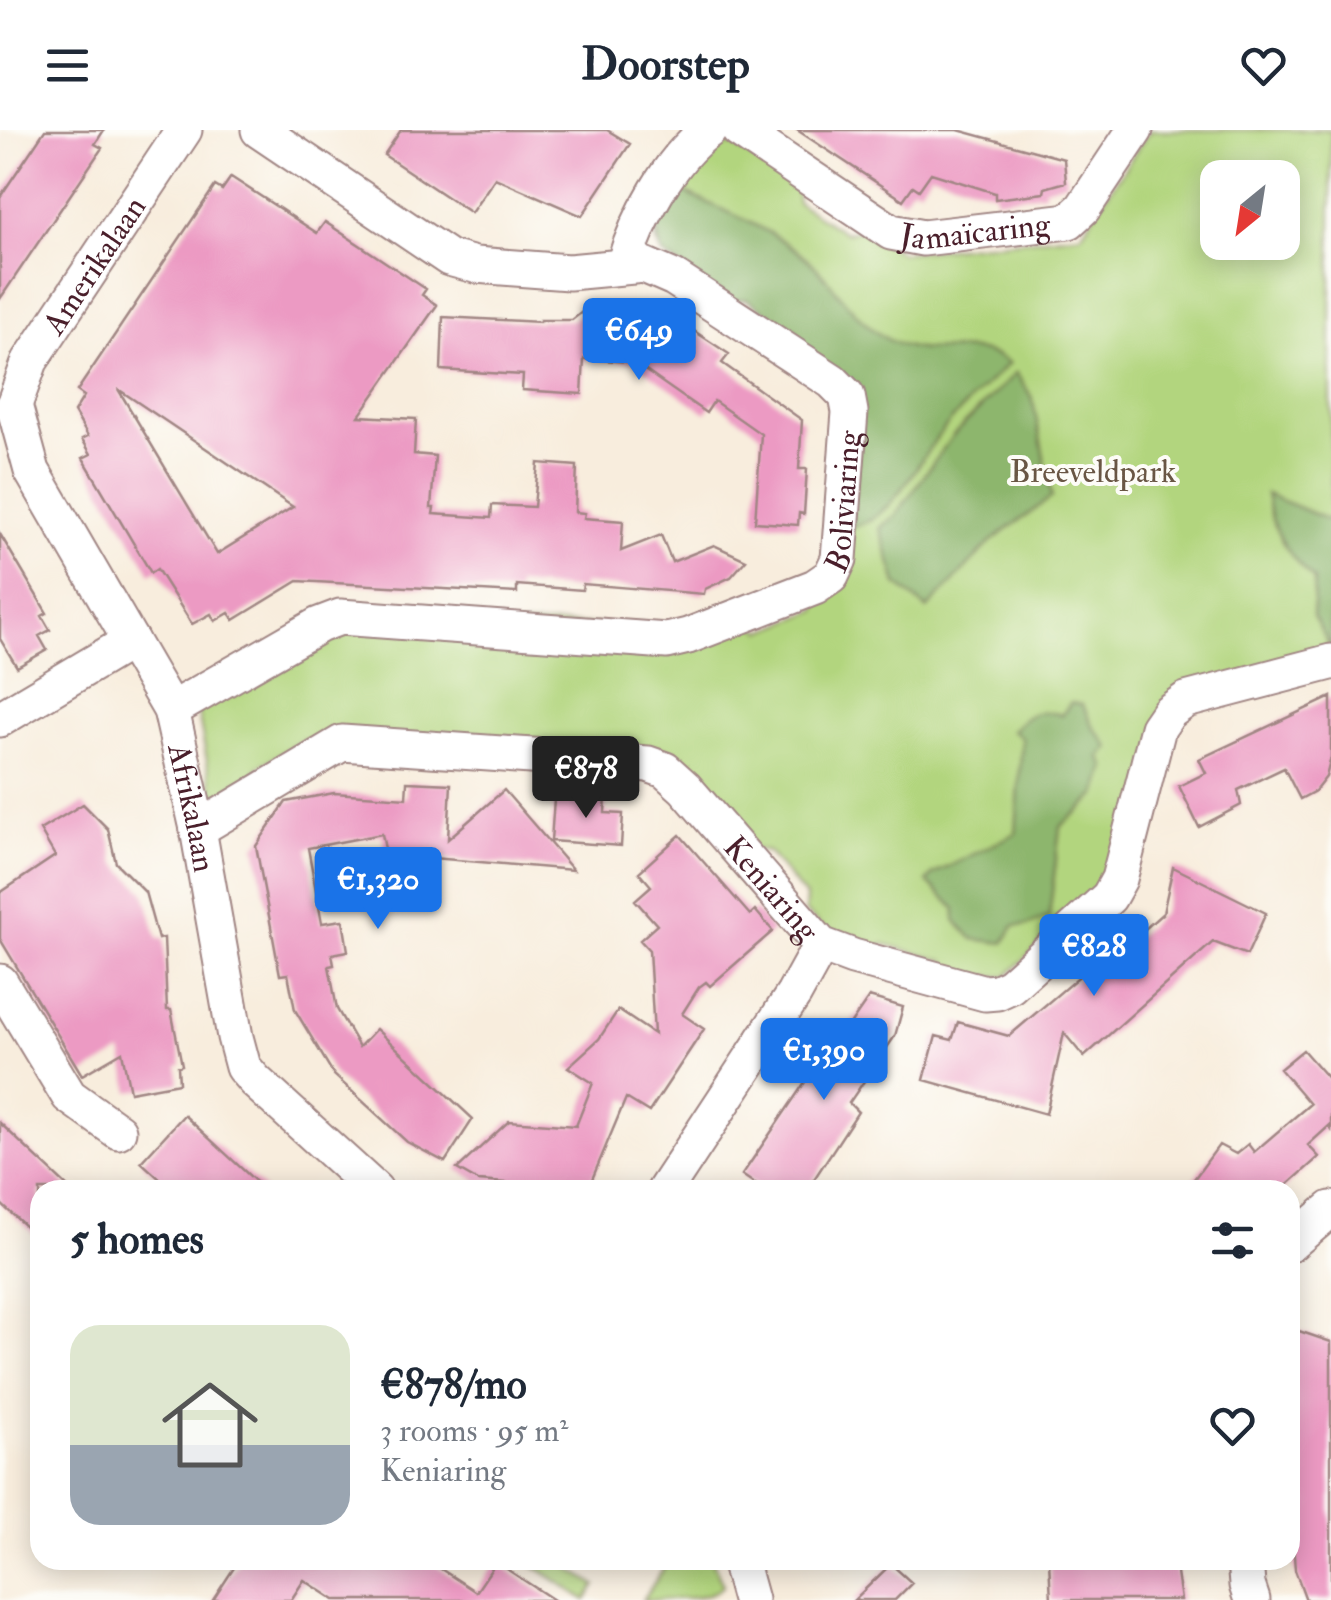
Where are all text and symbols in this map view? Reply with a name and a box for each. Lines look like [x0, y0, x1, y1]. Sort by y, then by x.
text: Doorstep [581, 37, 750, 93]
icon: menu [40, 38, 95, 93]
icon: heart [1236, 38, 1291, 93]
north arrow [1200, 160, 1300, 260]
map controls [1200, 160, 1300, 260]
street label: Amerikalaan [34, 189, 155, 343]
street label: Jamaïcaring [896, 204, 1053, 259]
pin: €649 [580, 298, 698, 383]
text: €649 [605, 310, 673, 350]
street label: Boliviaring [817, 428, 870, 579]
park label: Breeveldpark [1010, 452, 1176, 492]
pin: €878 [527, 736, 645, 821]
street label: Afrikalaan [158, 739, 224, 875]
text: €878 [554, 748, 618, 788]
street label: Keniaring [715, 828, 828, 951]
pin: €1,320 [297, 847, 459, 932]
text: €1,320 [337, 859, 419, 899]
pin: €828 [1035, 914, 1153, 999]
text: €828 [1062, 926, 1126, 966]
pin: €1,390 [743, 1018, 905, 1103]
text: €1,390 [783, 1030, 865, 1070]
icon: filters [1205, 1213, 1260, 1268]
text: 5 homes [70, 1214, 204, 1266]
text: €878/mo [380, 1359, 527, 1411]
icon: home [150, 1365, 270, 1485]
icon: heart [1205, 1398, 1260, 1453]
text: 3 rooms · 95 m² [380, 1411, 568, 1451]
text: Keniaring [380, 1451, 506, 1491]

